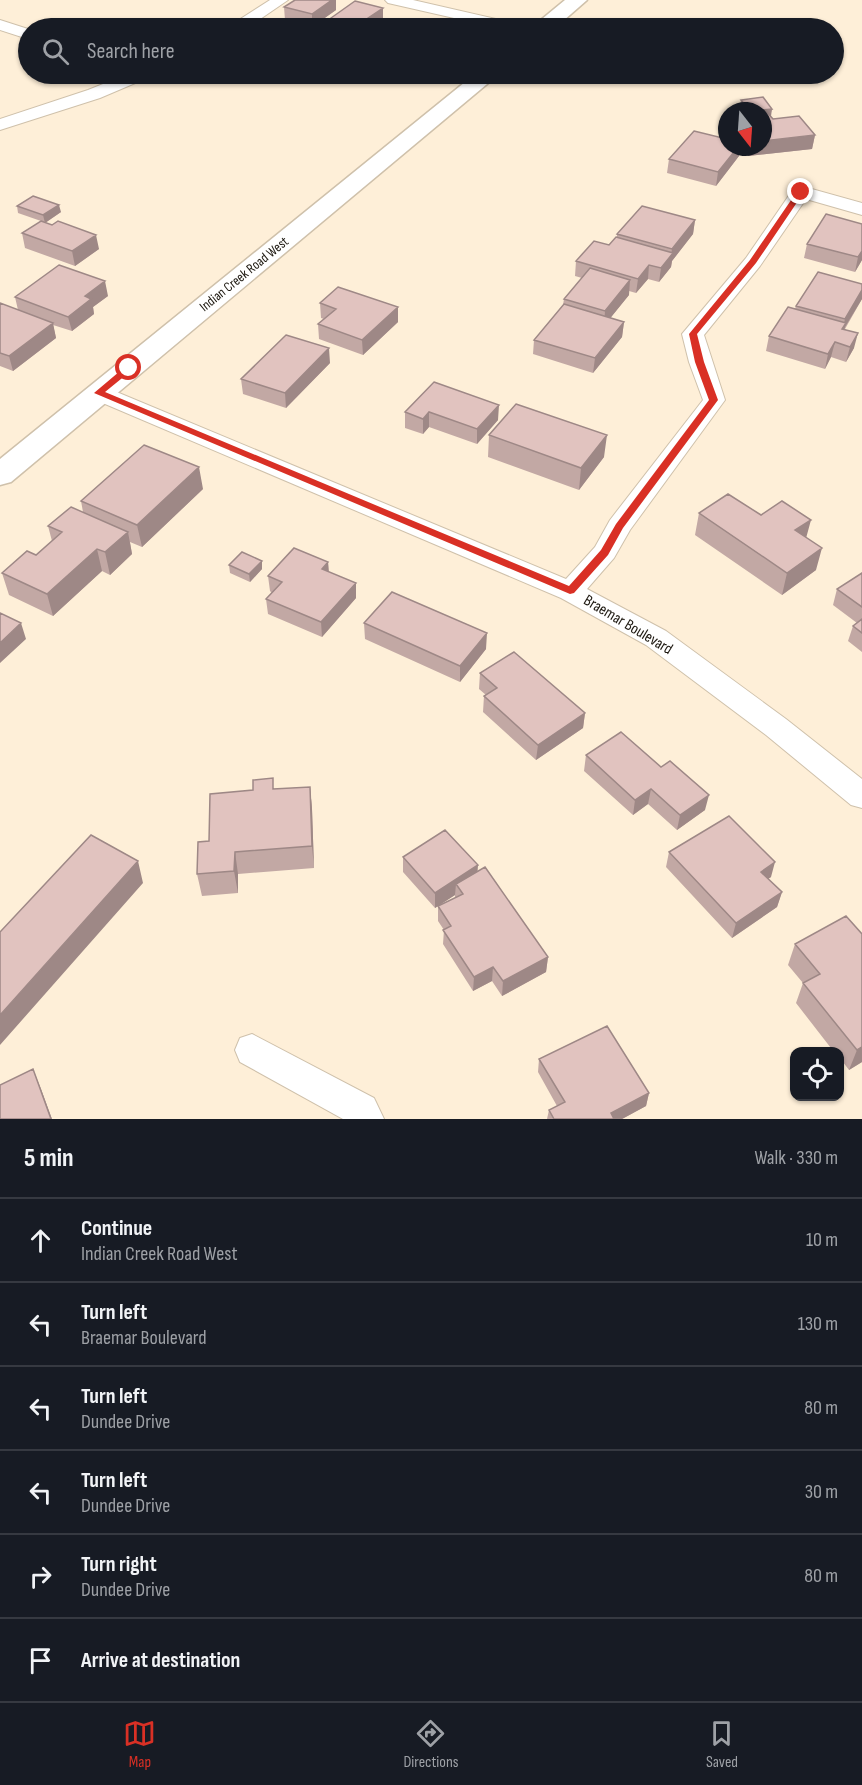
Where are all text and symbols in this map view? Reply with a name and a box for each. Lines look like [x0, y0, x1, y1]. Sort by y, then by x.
search box [18, 18, 844, 84]
icon: search [39, 35, 72, 68]
text: Search here [87, 38, 174, 65]
north arrow [718, 102, 772, 156]
route end [787, 178, 813, 204]
street label: Indian Creek Road West [196, 233, 292, 315]
route start [115, 354, 141, 380]
street label: Braemar Boulevard [580, 591, 676, 659]
map controls [790, 1047, 844, 1101]
button: locate [790, 1047, 844, 1101]
text: 5 min [24, 1143, 74, 1174]
text: Walk · 330 m [754, 1146, 838, 1170]
text: Continue [81, 1215, 152, 1242]
icon: ahead [24, 1224, 57, 1257]
text: 10 m [806, 1228, 838, 1252]
text: Indian Creek Road West [81, 1242, 238, 1266]
text: Turn left [81, 1299, 147, 1326]
icon: left [24, 1308, 57, 1341]
text: 130 m [798, 1312, 838, 1336]
text: Braemar Boulevard [81, 1326, 207, 1350]
text: Turn left [81, 1383, 147, 1410]
icon: left [24, 1392, 57, 1425]
text: 80 m [804, 1396, 838, 1420]
text: Dundee Drive [81, 1410, 170, 1434]
text: Turn left [81, 1467, 147, 1494]
icon: left [24, 1476, 57, 1509]
text: 30 m [805, 1480, 838, 1504]
text: Dundee Drive [81, 1494, 170, 1518]
text: Turn right [81, 1551, 157, 1578]
icon: right [24, 1560, 57, 1593]
text: 80 m [804, 1564, 838, 1588]
text: Dundee Drive [81, 1578, 170, 1602]
icon: arrive [24, 1644, 57, 1677]
text: Arrive at destination [81, 1647, 240, 1674]
tab: Map [123, 1717, 156, 1772]
tab: Directions [403, 1717, 458, 1772]
tab: Saved [705, 1717, 738, 1772]

